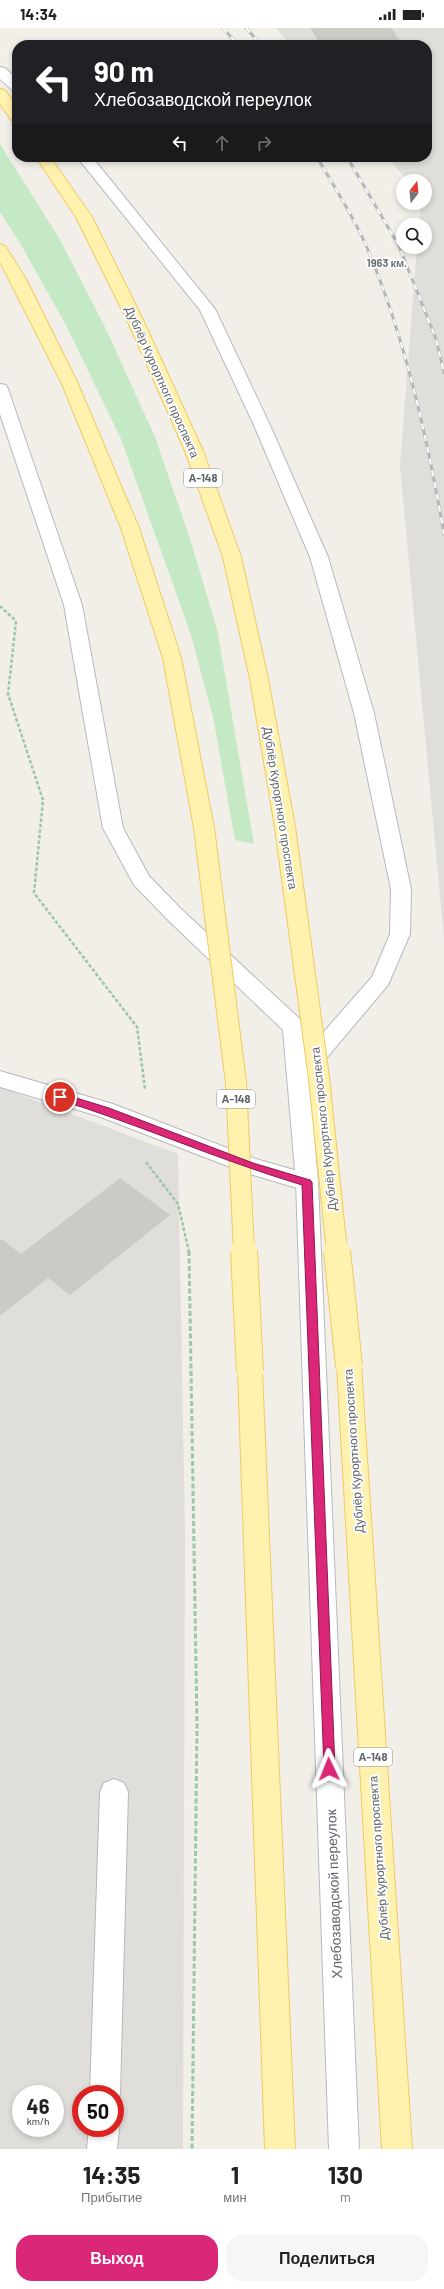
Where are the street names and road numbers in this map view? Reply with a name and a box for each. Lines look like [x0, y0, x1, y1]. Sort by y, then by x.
street label: Дублёр Курортного проспекта [122, 304, 203, 460]
road number: А-148 [184, 469, 222, 487]
street label: Дублёр Курортного проспекта [260, 725, 301, 891]
street label: Дублёр Курортного проспекта [307, 1046, 340, 1212]
road number: А-148 [217, 1090, 255, 1108]
street label: Дублёр Курортного проспекта [340, 1368, 367, 1534]
road number: А-148 [354, 1748, 392, 1766]
street label: Дублёр Курортного проспекта [365, 1775, 392, 1941]
street label: Хлебозаводской переулок [322, 1808, 345, 1979]

